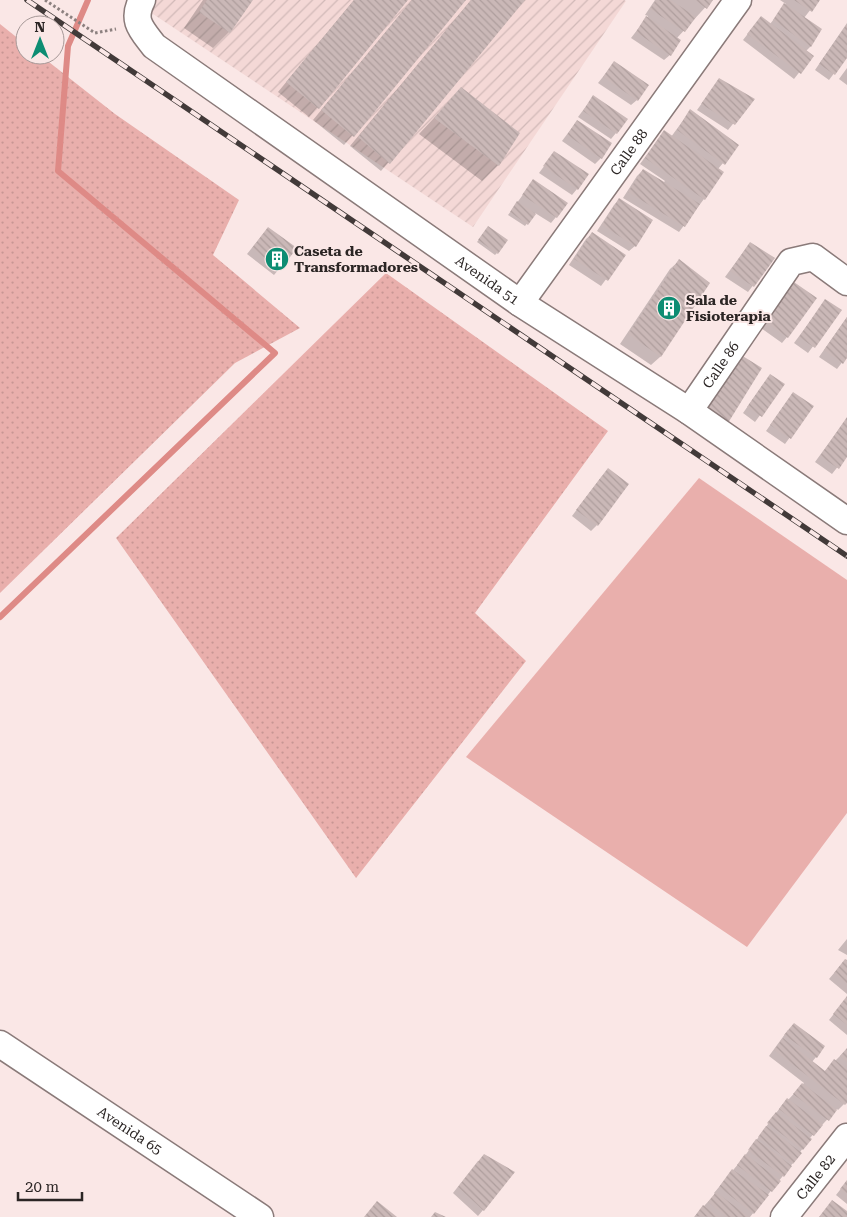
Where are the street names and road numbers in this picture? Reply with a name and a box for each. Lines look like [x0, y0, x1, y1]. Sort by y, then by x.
street label: Calle 88 [607, 126, 651, 178]
street label: Avenida 51 [452, 252, 522, 308]
street label: Calle 86 [699, 338, 742, 391]
street label: Avenida 65 [95, 1103, 165, 1158]
street label: Calle 82 [793, 1151, 838, 1203]

